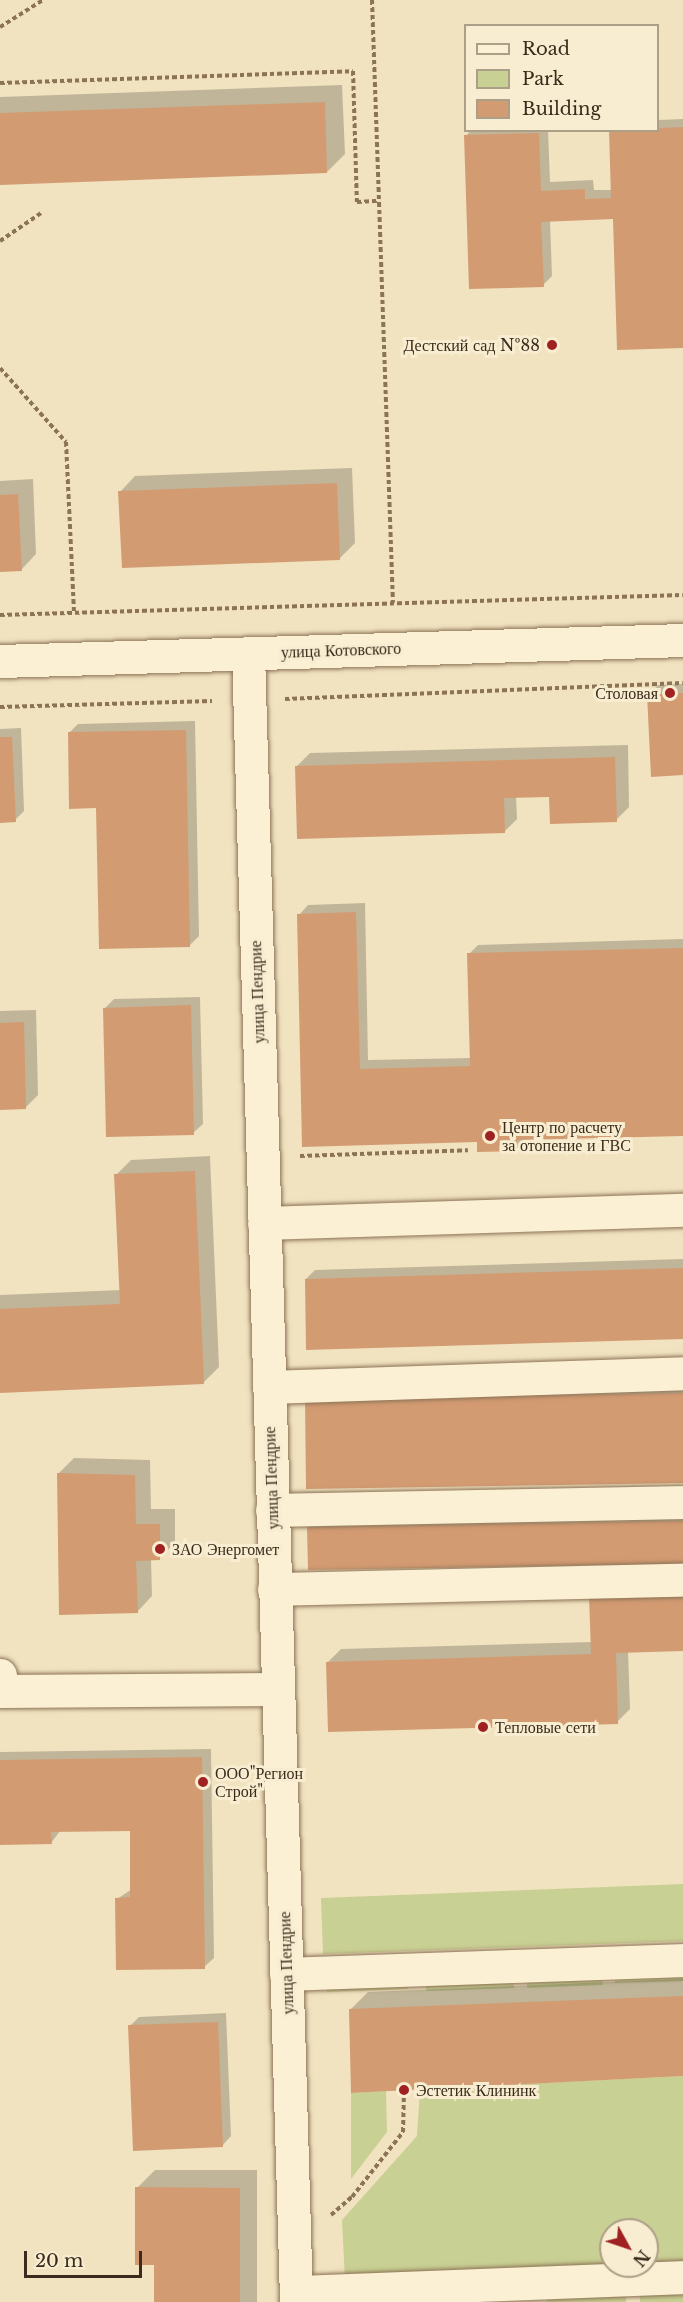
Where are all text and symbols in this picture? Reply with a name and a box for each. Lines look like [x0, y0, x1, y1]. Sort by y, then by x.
legend [464, 24, 659, 132]
text: Road [522, 38, 570, 60]
text: Park [522, 68, 564, 90]
text: Building [522, 98, 601, 120]
place label: Дестский сад №88 [403, 335, 540, 355]
marker: Дестский сад №88 [545, 338, 559, 352]
street label: улица Котовского [281, 638, 401, 662]
place label: Столовая [595, 683, 658, 703]
marker: Столовая [663, 686, 677, 700]
street label: улица Пендрие [246, 940, 268, 1044]
place label: Центр по расчету за отопение и ГВС [502, 1117, 631, 1155]
marker: Центр по расчету за отопение и ГВС [483, 1129, 497, 1143]
street label: улица Пендрие [260, 1426, 282, 1530]
place label: ЗАО Энергомет [172, 1539, 279, 1559]
marker: ЗАО Энергомет [153, 1542, 167, 1556]
place label: Тепловые сети [495, 1717, 596, 1737]
marker: Тепловые сети [476, 1720, 490, 1734]
place label: ООО"Регион Строй" [215, 1763, 303, 1801]
marker: ООО"Регион Строй" [196, 1775, 210, 1789]
street label: улица Пендрие [275, 1911, 297, 2015]
place label: Эстетик Клининк [416, 2080, 536, 2100]
marker: Эстетик Клининк [397, 2083, 411, 2097]
north arrow [599, 2218, 659, 2278]
scale bar [27, 2239, 146, 2277]
text: N [629, 2246, 654, 2270]
text: 20 m [35, 2250, 83, 2272]

